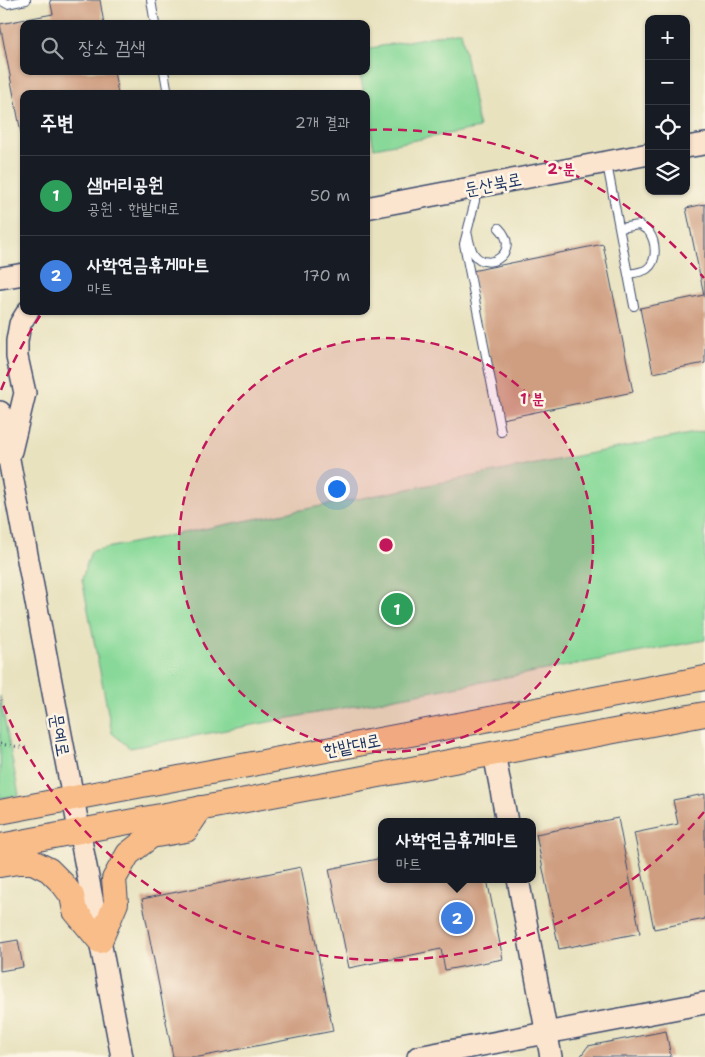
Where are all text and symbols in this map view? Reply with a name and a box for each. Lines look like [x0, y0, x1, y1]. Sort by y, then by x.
map controls [645, 15, 690, 195]
button: + [645, 15, 690, 60]
search box [20, 20, 370, 75]
icon: search [38, 34, 66, 62]
text: 장소 검색 [78, 35, 146, 60]
button: − [645, 60, 690, 105]
button: locate [645, 105, 690, 150]
text: 주변 [40, 109, 74, 137]
text: 2개 결과 [295, 112, 350, 133]
button: layers [645, 150, 690, 195]
text: 2 분 [547, 159, 575, 179]
street label: 둔산북로 [462, 167, 524, 201]
text: 샘머리공원 [87, 172, 163, 197]
text: 1 [52, 185, 60, 206]
text: 50 m [310, 185, 350, 206]
text: 공원 · 한밭대로 [87, 198, 180, 219]
text: 사학연금휴게마트 [87, 252, 209, 277]
text: 2 [50, 265, 62, 286]
text: 170 m [303, 265, 350, 286]
text: 마트 [87, 278, 113, 299]
text: 1 분 [520, 389, 544, 409]
your location [324, 476, 350, 502]
centre of rings [377, 536, 395, 554]
pin: 1 [381, 590, 413, 628]
street label: 문예로 [44, 712, 76, 758]
street label: 한밭대로 [321, 728, 383, 762]
popup [378, 818, 536, 883]
text: 사학연금휴게마트 [396, 827, 518, 852]
text: 마트 [396, 853, 422, 874]
pin: 2 [441, 899, 473, 937]

